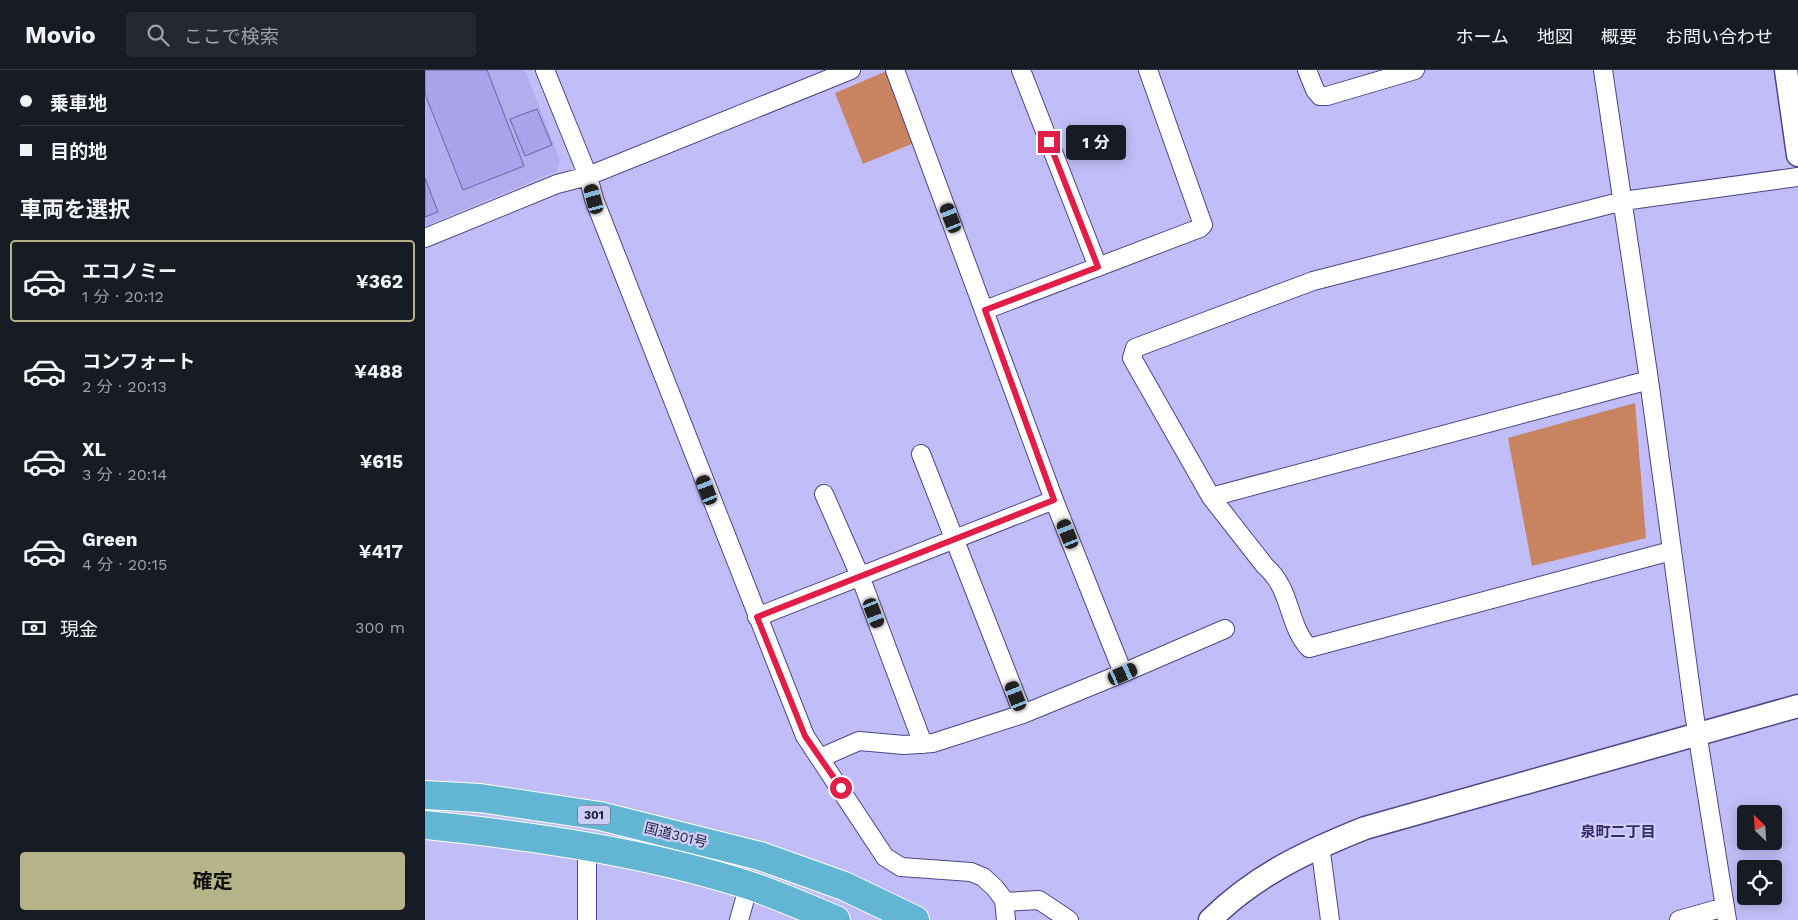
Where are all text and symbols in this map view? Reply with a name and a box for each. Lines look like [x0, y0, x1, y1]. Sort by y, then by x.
search box [126, 12, 476, 57]
text: Movio [25, 21, 96, 49]
icon: search [144, 21, 172, 49]
text: ここで検索 [184, 25, 279, 48]
text: ホーム [1456, 26, 1509, 47]
text: 地図 [1537, 26, 1573, 47]
text: 概要 [1601, 26, 1637, 47]
text: お問い合わせ [1665, 26, 1773, 47]
text: 乗車地 [50, 92, 107, 115]
callout: 1 分 [1067, 124, 1127, 160]
route end [1038, 131, 1060, 153]
text: 1 分 [1082, 133, 1110, 152]
text: 目的地 [50, 140, 107, 163]
car [582, 183, 605, 215]
text: 車両を選択 [20, 197, 130, 222]
car [938, 201, 963, 235]
icon: car [22, 259, 67, 304]
text: エコノミー [82, 260, 177, 283]
text: ¥362 [356, 270, 403, 293]
text: 1 分 · 20:12 [82, 287, 164, 306]
icon: car [22, 349, 67, 394]
text: コンフォート [82, 350, 195, 373]
text: ¥488 [354, 360, 403, 383]
text: 2 分 · 20:13 [82, 377, 167, 396]
text: XL [82, 438, 106, 461]
icon: car [22, 439, 67, 484]
text: ¥615 [360, 450, 403, 473]
text: 3 分 · 20:14 [82, 465, 167, 484]
car [694, 473, 719, 507]
car [1055, 517, 1080, 551]
text: Green [82, 528, 138, 551]
icon: car [22, 529, 67, 574]
text: ¥417 [359, 540, 403, 563]
text: 4 分 · 20:15 [82, 555, 167, 574]
car [861, 596, 886, 630]
icon: cash [20, 614, 48, 642]
text: 現金 [60, 618, 98, 641]
text: 300 m [355, 618, 405, 637]
car [1106, 661, 1139, 687]
car [1003, 679, 1028, 713]
route start [830, 777, 852, 799]
north arrow [1737, 805, 1783, 850]
map controls [1737, 805, 1782, 905]
road number: 301 [578, 806, 610, 824]
street label: 国道301号 [643, 819, 709, 851]
district label: 泉町二丁目 [1580, 823, 1656, 841]
button: 確定 [20, 852, 405, 910]
button: locate [1737, 860, 1782, 905]

